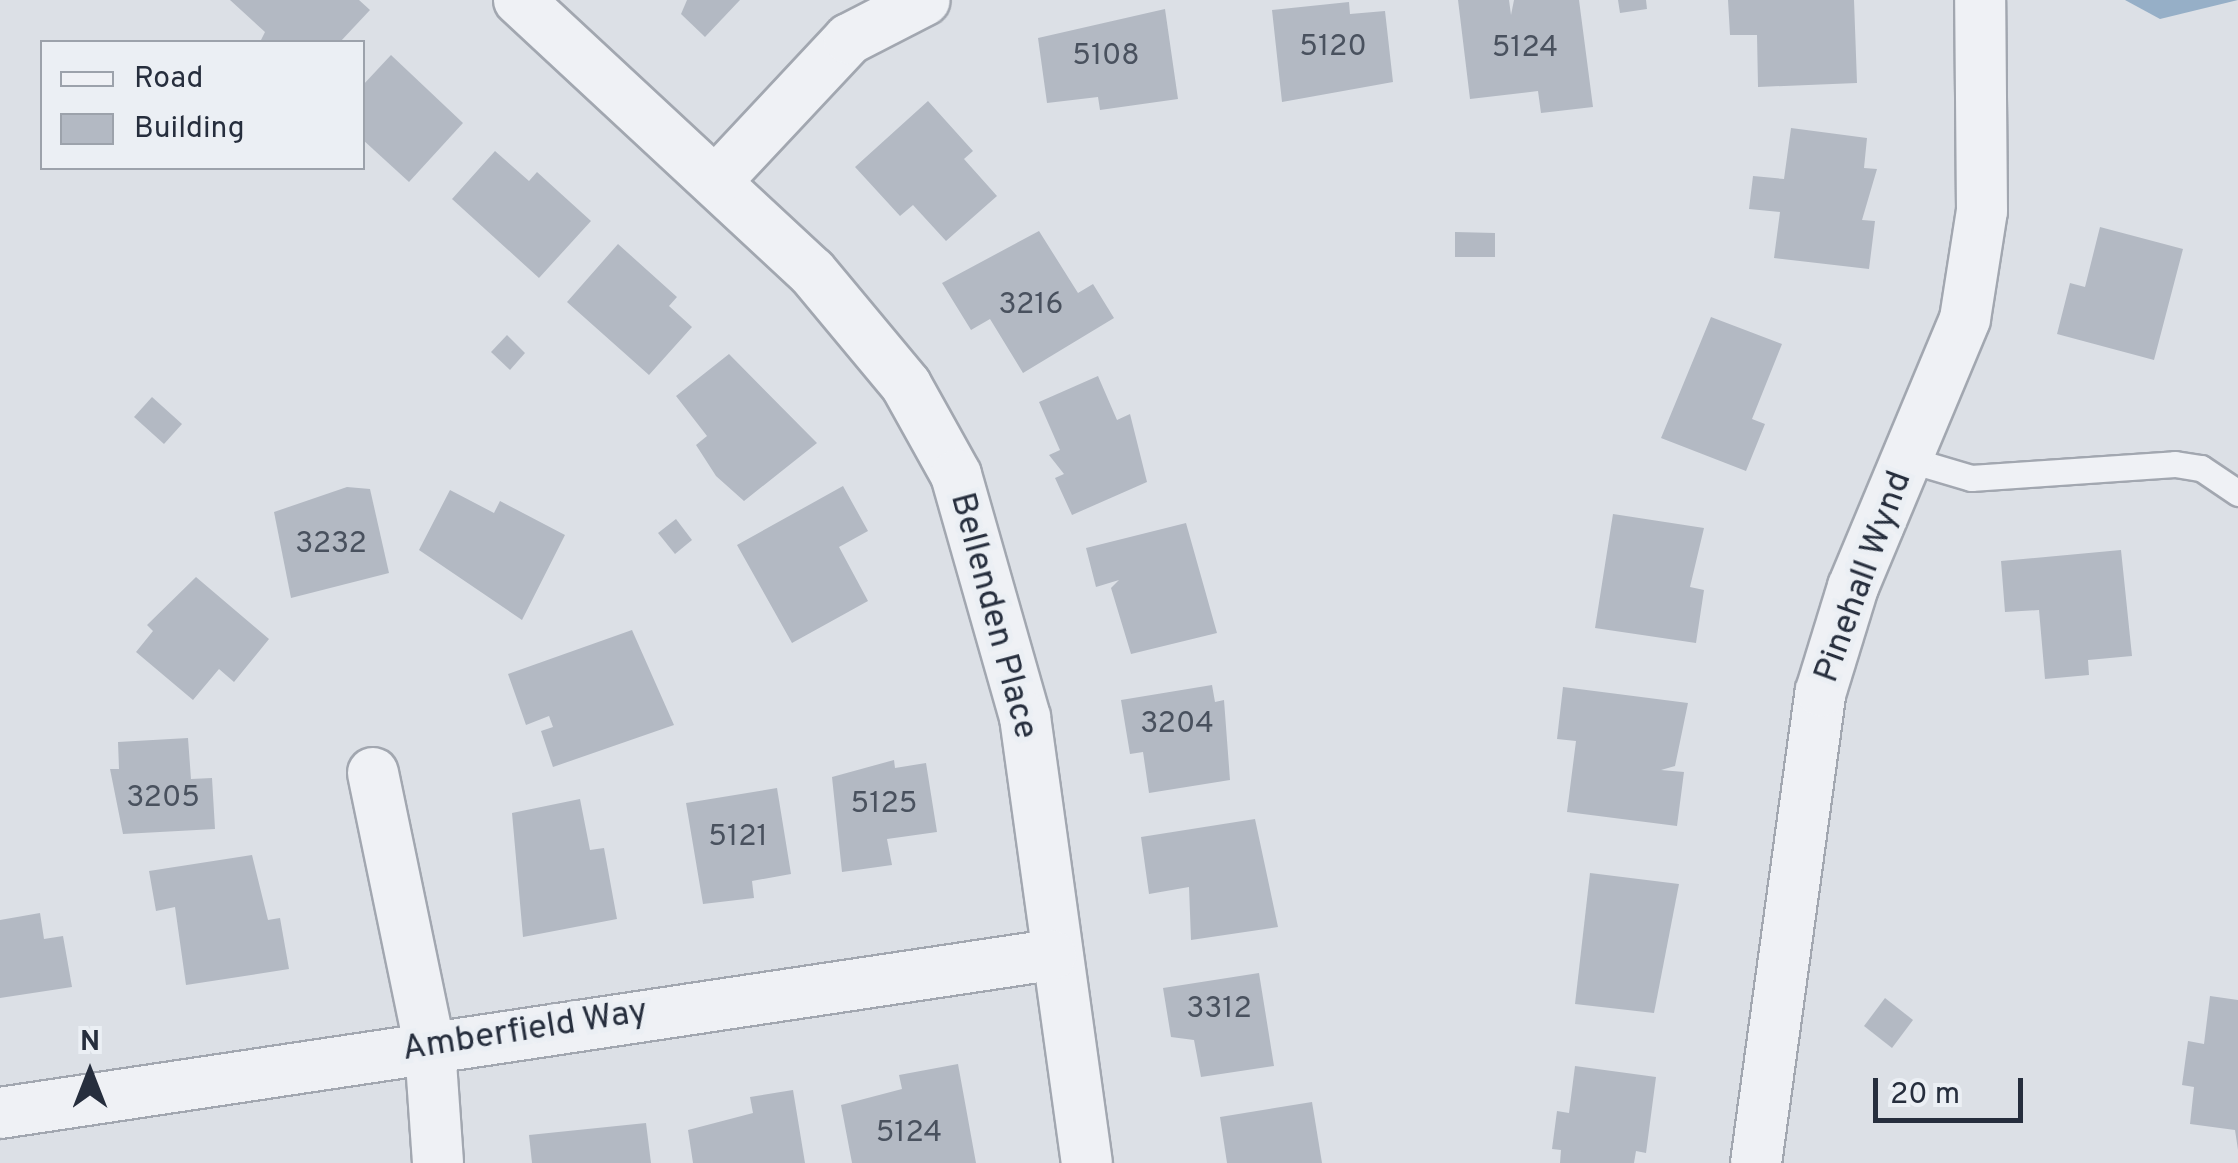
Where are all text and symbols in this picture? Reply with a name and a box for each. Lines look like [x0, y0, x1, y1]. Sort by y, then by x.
house number: 5120 [1299, 30, 1367, 66]
house number: 5124 [1492, 31, 1558, 67]
house number: 5108 [1072, 39, 1140, 75]
legend [40, 40, 365, 170]
text: Road [134, 61, 203, 98]
text: Building [134, 111, 245, 148]
house number: 3216 [999, 288, 1063, 324]
street label: Pinehall Wynd [1806, 465, 1922, 689]
street label: Bellenden Place [940, 488, 1046, 744]
house number: 3232 [295, 527, 367, 563]
house number: 3204 [1140, 707, 1214, 743]
house number: 3205 [126, 781, 200, 817]
house number: 5125 [851, 787, 917, 823]
house number: 5121 [708, 820, 768, 856]
street label: Amberfield Way [399, 991, 651, 1071]
house number: 3312 [1186, 992, 1252, 1028]
north arrow [40, 1023, 140, 1123]
text: N [80, 1025, 100, 1061]
scale bar [1878, 1058, 2028, 1120]
text: 20 m [1890, 1077, 1960, 1114]
house number: 5124 [876, 1116, 942, 1152]

